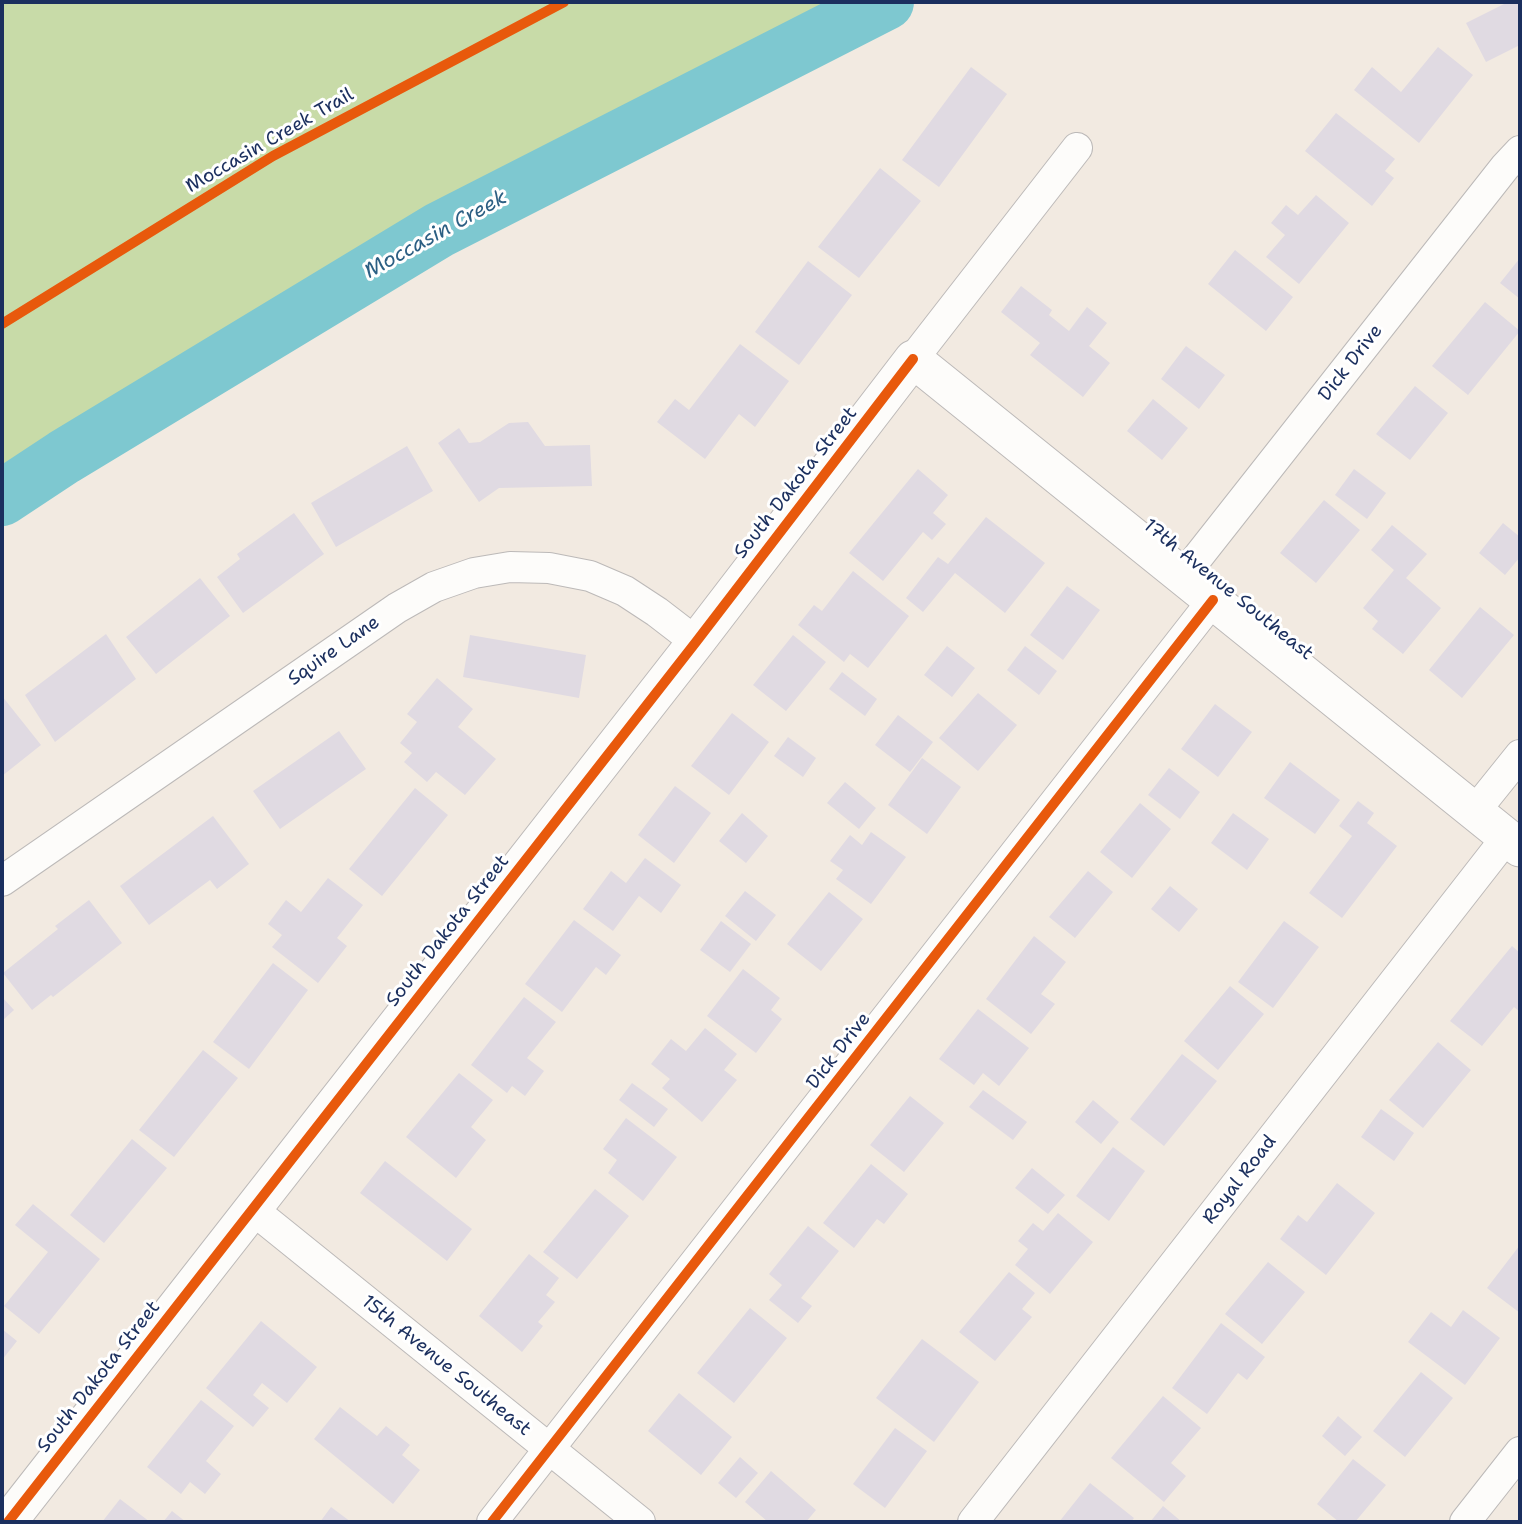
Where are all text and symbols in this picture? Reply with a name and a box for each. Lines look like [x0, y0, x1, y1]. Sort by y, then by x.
street label: Moccasin Creek Trail [182, 84, 358, 198]
water label: Moccasin Creek [360, 185, 512, 285]
street label: Dick Drive [1314, 320, 1388, 406]
street label: South Dakota Street [730, 403, 862, 563]
street label: 17th Avenue Southeast [1139, 514, 1317, 666]
street label: Squire Lane [284, 611, 384, 691]
street label: South Dakota Street [382, 851, 514, 1011]
street label: Dick Drive [802, 1008, 876, 1094]
street label: Royal Road [1198, 1131, 1282, 1229]
street label: 15th Avenue Southeast [357, 1291, 535, 1441]
street label: South Dakota Street [33, 1297, 165, 1457]

